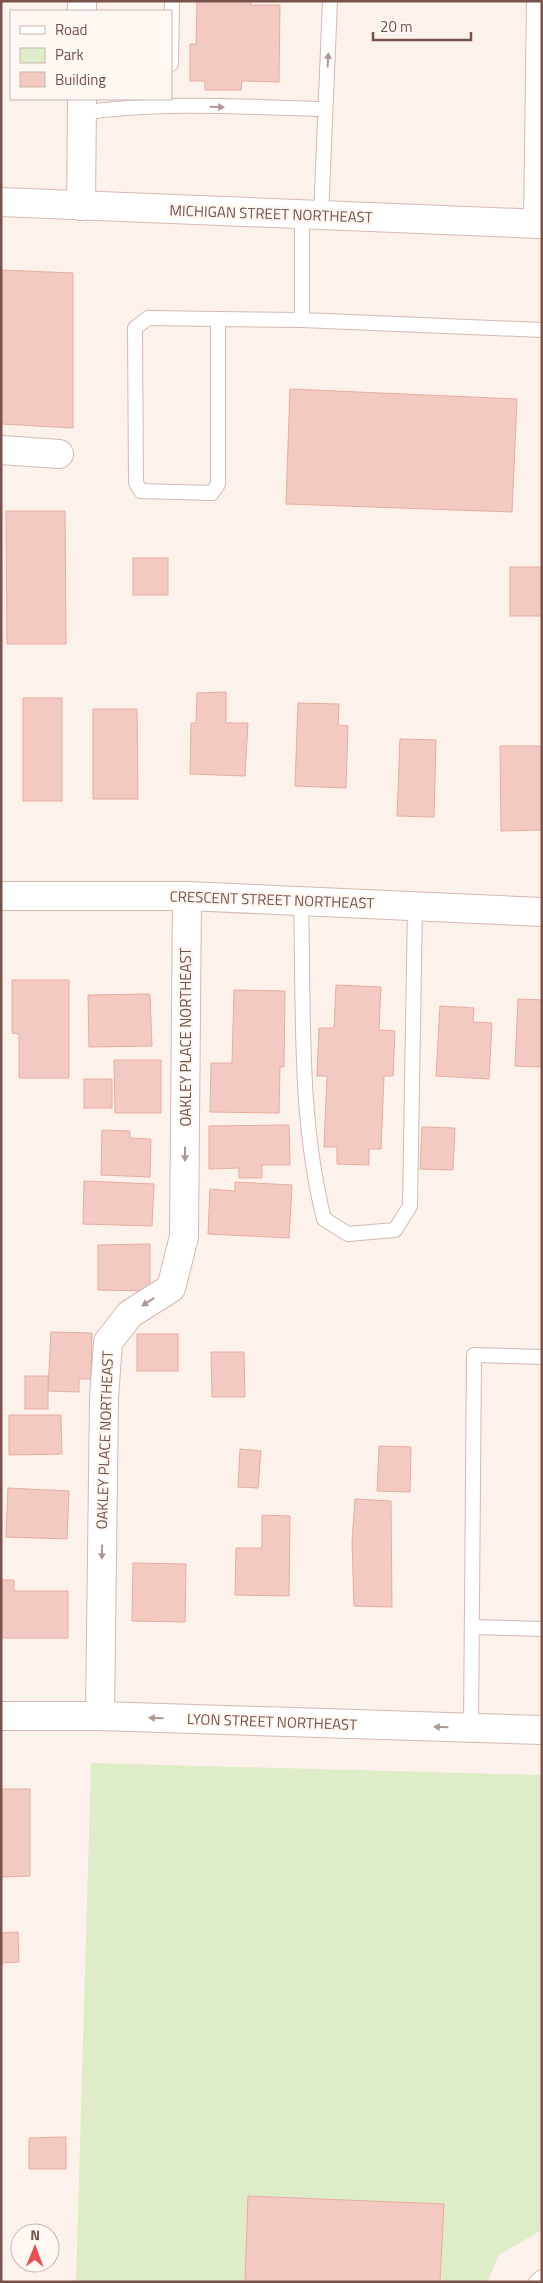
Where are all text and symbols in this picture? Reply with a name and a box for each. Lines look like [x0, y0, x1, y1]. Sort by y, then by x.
legend [10, 10, 172, 100]
scale bar [373, 10, 470, 42]
text: 20 m [380, 15, 413, 38]
text: Road [55, 18, 87, 41]
text: Park [55, 43, 84, 66]
one-way arrow [324, 52, 332, 68]
text: Building [55, 68, 106, 91]
one-way arrow [209, 103, 225, 111]
street label: MICHIGAN STREET NORTHEAST [169, 198, 373, 229]
street label: CRESCENT STREET NORTHEAST [169, 884, 375, 915]
street label: OAKLEY PLACE NORTHEAST [174, 947, 197, 1126]
one-way arrow [181, 1147, 189, 1163]
one-way arrow [141, 1298, 155, 1307]
street label: OAKLEY PLACE NORTHEAST [90, 1350, 119, 1530]
one-way arrow [98, 1544, 106, 1560]
street label: LYON STREET NORTHEAST [187, 1707, 358, 1736]
one-way arrow [147, 1714, 163, 1722]
one-way arrow [432, 1723, 448, 1731]
north arrow [10, 2223, 60, 2273]
text: N [30, 2224, 40, 2245]

